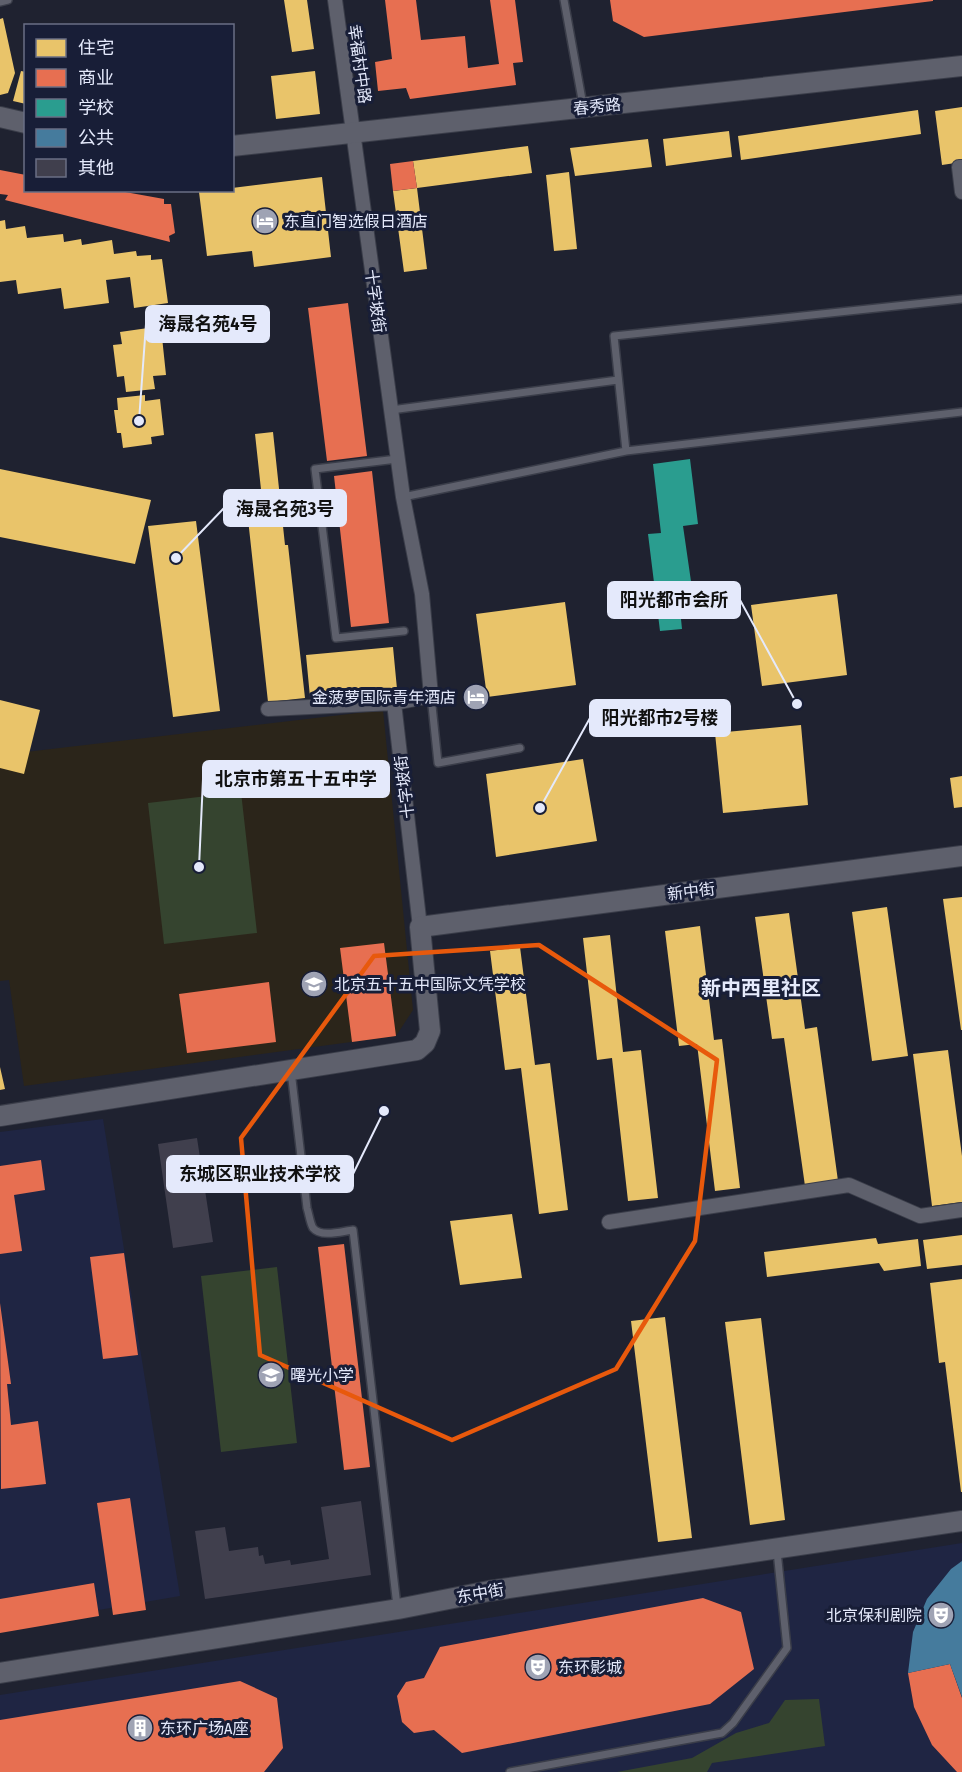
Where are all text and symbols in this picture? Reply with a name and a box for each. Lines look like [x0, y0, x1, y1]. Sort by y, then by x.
street label: 幸福村中路 [345, 23, 374, 105]
legend [24, 24, 234, 192]
text: 住宅 [78, 37, 114, 59]
text: 商业 [78, 67, 114, 89]
street label: 春秀路 [572, 95, 622, 118]
text: 学校 [78, 97, 114, 119]
text: 公共 [78, 127, 114, 149]
text: 其他 [78, 157, 114, 179]
hotel icon: 东直门智选假日酒店 [250, 206, 280, 236]
place label: 东直门智选假日酒店 [284, 212, 428, 231]
street label: 十字坡街 [362, 268, 389, 334]
callout: 海晟名苑4号 [146, 306, 269, 342]
text: 海晟名苑4号 [158, 313, 258, 335]
callout: 海晟名苑3号 [224, 490, 346, 526]
text: 海晟名苑3号 [236, 498, 334, 520]
callout: 阳光都市会所 [608, 582, 740, 618]
text: 阳光都市会所 [620, 589, 728, 611]
hotel icon: 金菠萝国际青年酒店 [461, 682, 491, 712]
place label: 金菠萝国际青年酒店 [312, 688, 456, 707]
callout: 阳光都市2号楼 [590, 700, 730, 736]
text: 阳光都市2号楼 [602, 707, 718, 729]
street label: 十字坡街 [391, 754, 418, 820]
callout: 北京市第五十五中学 [203, 761, 389, 797]
text: 北京市第五十五中学 [215, 768, 377, 790]
street label: 新中街 [666, 879, 716, 904]
school or university icon: 北京五十五中国际文凭学校 [299, 969, 329, 999]
place label: 北京五十五中国际文凭学校 [334, 975, 526, 994]
district label: 新中西里社区 [701, 976, 821, 1000]
callout: 东城区职业技术学校 [167, 1156, 353, 1192]
text: 东城区职业技术学校 [179, 1163, 341, 1185]
school or university icon: 曙光小学 [256, 1360, 286, 1390]
place label: 曙光小学 [290, 1366, 354, 1385]
street label: 东中街 [455, 1580, 505, 1607]
theatre icon: 北京保利剧院 [926, 1600, 956, 1630]
place label: 北京保利剧院 [826, 1606, 922, 1625]
theatre icon: 东环影城 [523, 1652, 553, 1682]
place label: 东环影城 [558, 1658, 622, 1677]
building icon: 东环广场A座 [125, 1713, 155, 1743]
place label: 东环广场A座 [160, 1719, 248, 1738]

